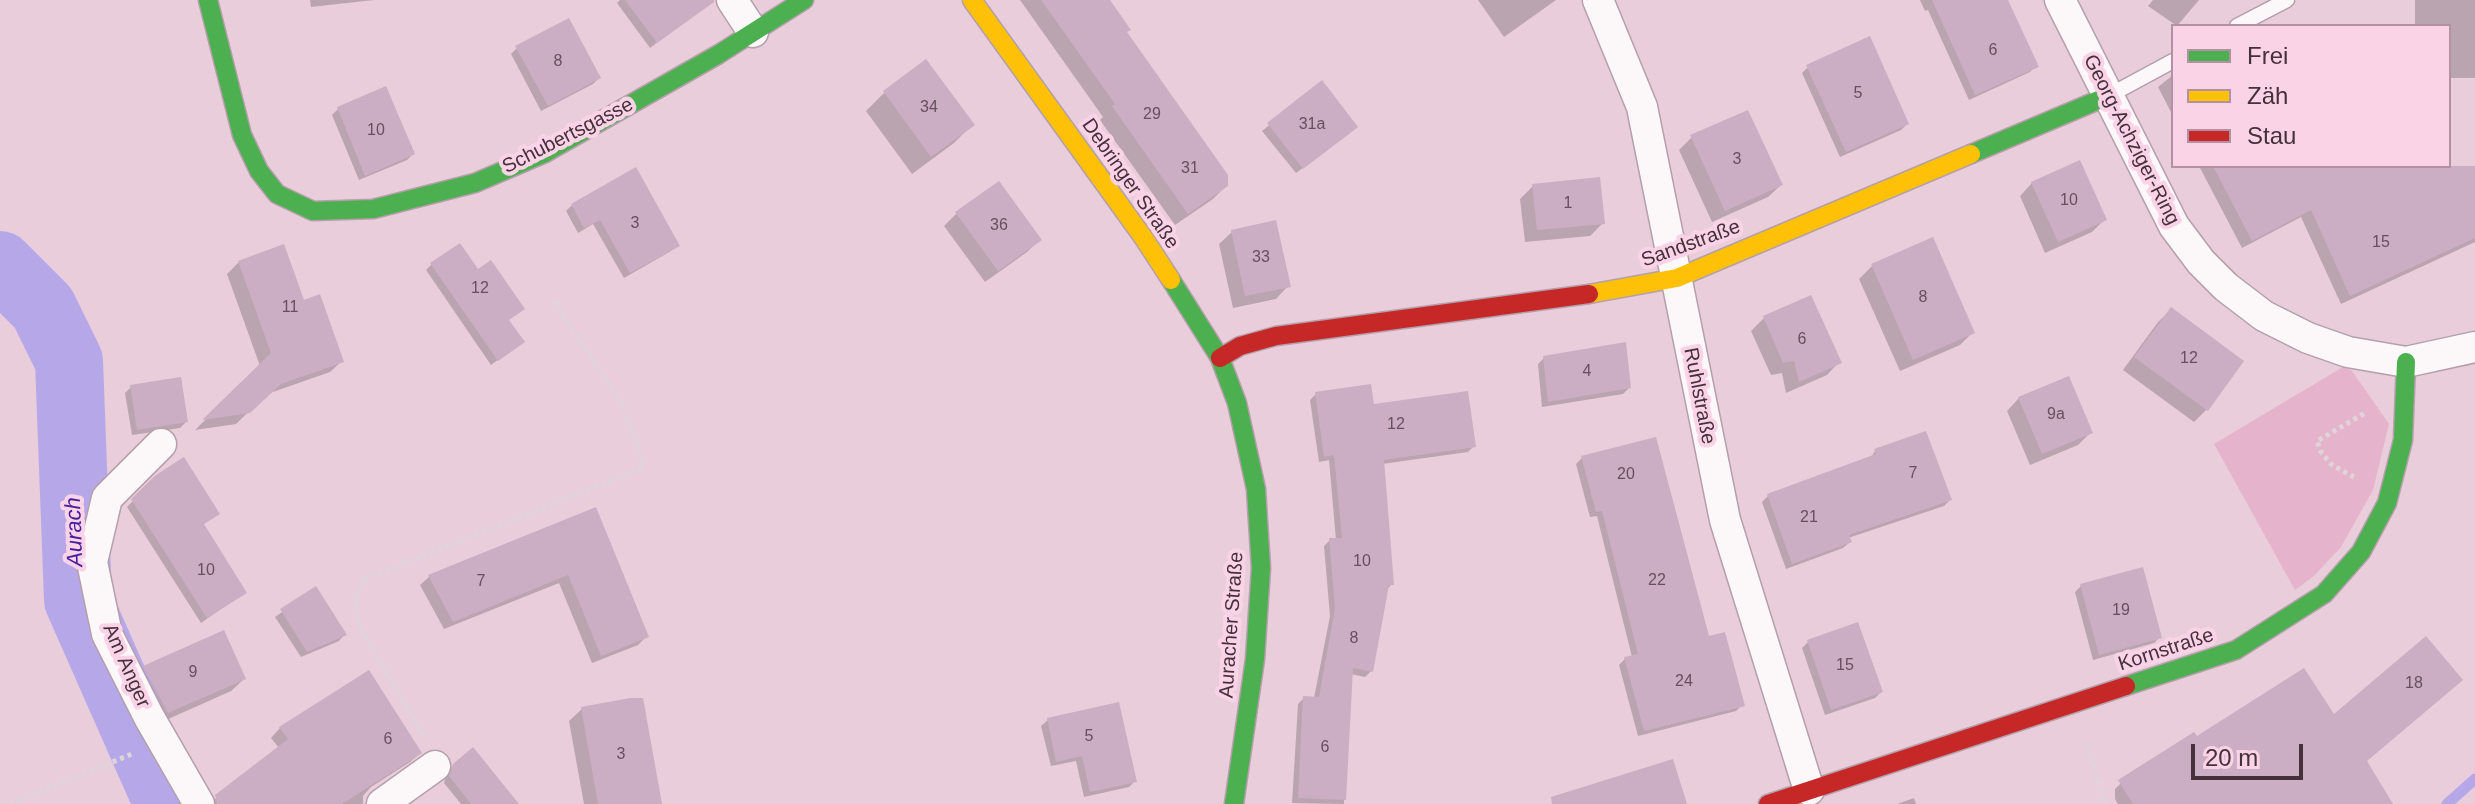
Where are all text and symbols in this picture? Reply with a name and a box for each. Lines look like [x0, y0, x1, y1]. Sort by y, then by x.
legend [2171, 24, 2451, 168]
house number: 6 [1989, 41, 1997, 61]
text: Frei [2247, 42, 2288, 69]
street label: Georg-Achziger-Ring [2078, 51, 2184, 229]
house number: 8 [554, 52, 562, 72]
text: Zäh [2247, 82, 2288, 109]
house number: 5 [1854, 84, 1862, 104]
street label: Schubertsgasse [499, 93, 637, 179]
house number: 34 [920, 98, 938, 118]
house number: 29 [1143, 105, 1161, 125]
street label: Debringer Straße [1076, 114, 1184, 254]
house number: 31a [1299, 115, 1325, 135]
house number: 10 [367, 121, 385, 141]
text: Stau [2247, 122, 2296, 149]
house number: 3 [1733, 150, 1741, 170]
house number: 31 [1181, 159, 1199, 179]
house number: 10 [2060, 191, 2078, 211]
house number: 1 [1564, 194, 1572, 214]
house number: 3 [631, 214, 639, 234]
street label: Sandstraße [1638, 215, 1744, 273]
house number: 36 [990, 216, 1008, 236]
house number: 15 [2372, 233, 2390, 253]
house number: 33 [1252, 248, 1270, 268]
house number: 12 [471, 279, 489, 299]
house number: 8 [1919, 288, 1927, 308]
house number: 11 [282, 298, 298, 318]
house number: 6 [1798, 330, 1806, 350]
street label: Ruhlstraße [1678, 346, 1720, 446]
house number: 12 [2180, 349, 2198, 369]
house number: 4 [1583, 362, 1591, 382]
house number: 9a [2047, 405, 2065, 425]
house number: 12 [1387, 415, 1405, 435]
house number: 7 [1909, 464, 1917, 484]
house number: 20 [1617, 465, 1635, 485]
water label: Aurach [61, 497, 89, 567]
house number: 21 [1800, 508, 1818, 528]
street label: Auracher Straße [1215, 551, 1249, 699]
house number: 10 [1353, 552, 1371, 572]
house number: 10 [197, 561, 215, 581]
house number: 22 [1648, 571, 1666, 591]
house number: 7 [477, 572, 485, 592]
house number: 19 [2112, 601, 2130, 621]
street label: Am Anger [97, 621, 155, 711]
street label: Kornstraße [2115, 623, 2217, 677]
house number: 8 [1350, 629, 1358, 649]
house number: 15 [1836, 656, 1854, 676]
house number: 9 [189, 663, 197, 683]
house number: 24 [1675, 672, 1693, 692]
house number: 18 [2405, 674, 2423, 694]
house number: 5 [1085, 727, 1093, 747]
scale bar [2195, 728, 2307, 778]
house number: 6 [384, 730, 392, 750]
house number: 6 [1321, 738, 1329, 758]
text: 20 m [2205, 744, 2258, 771]
house number: 3 [617, 745, 625, 765]

